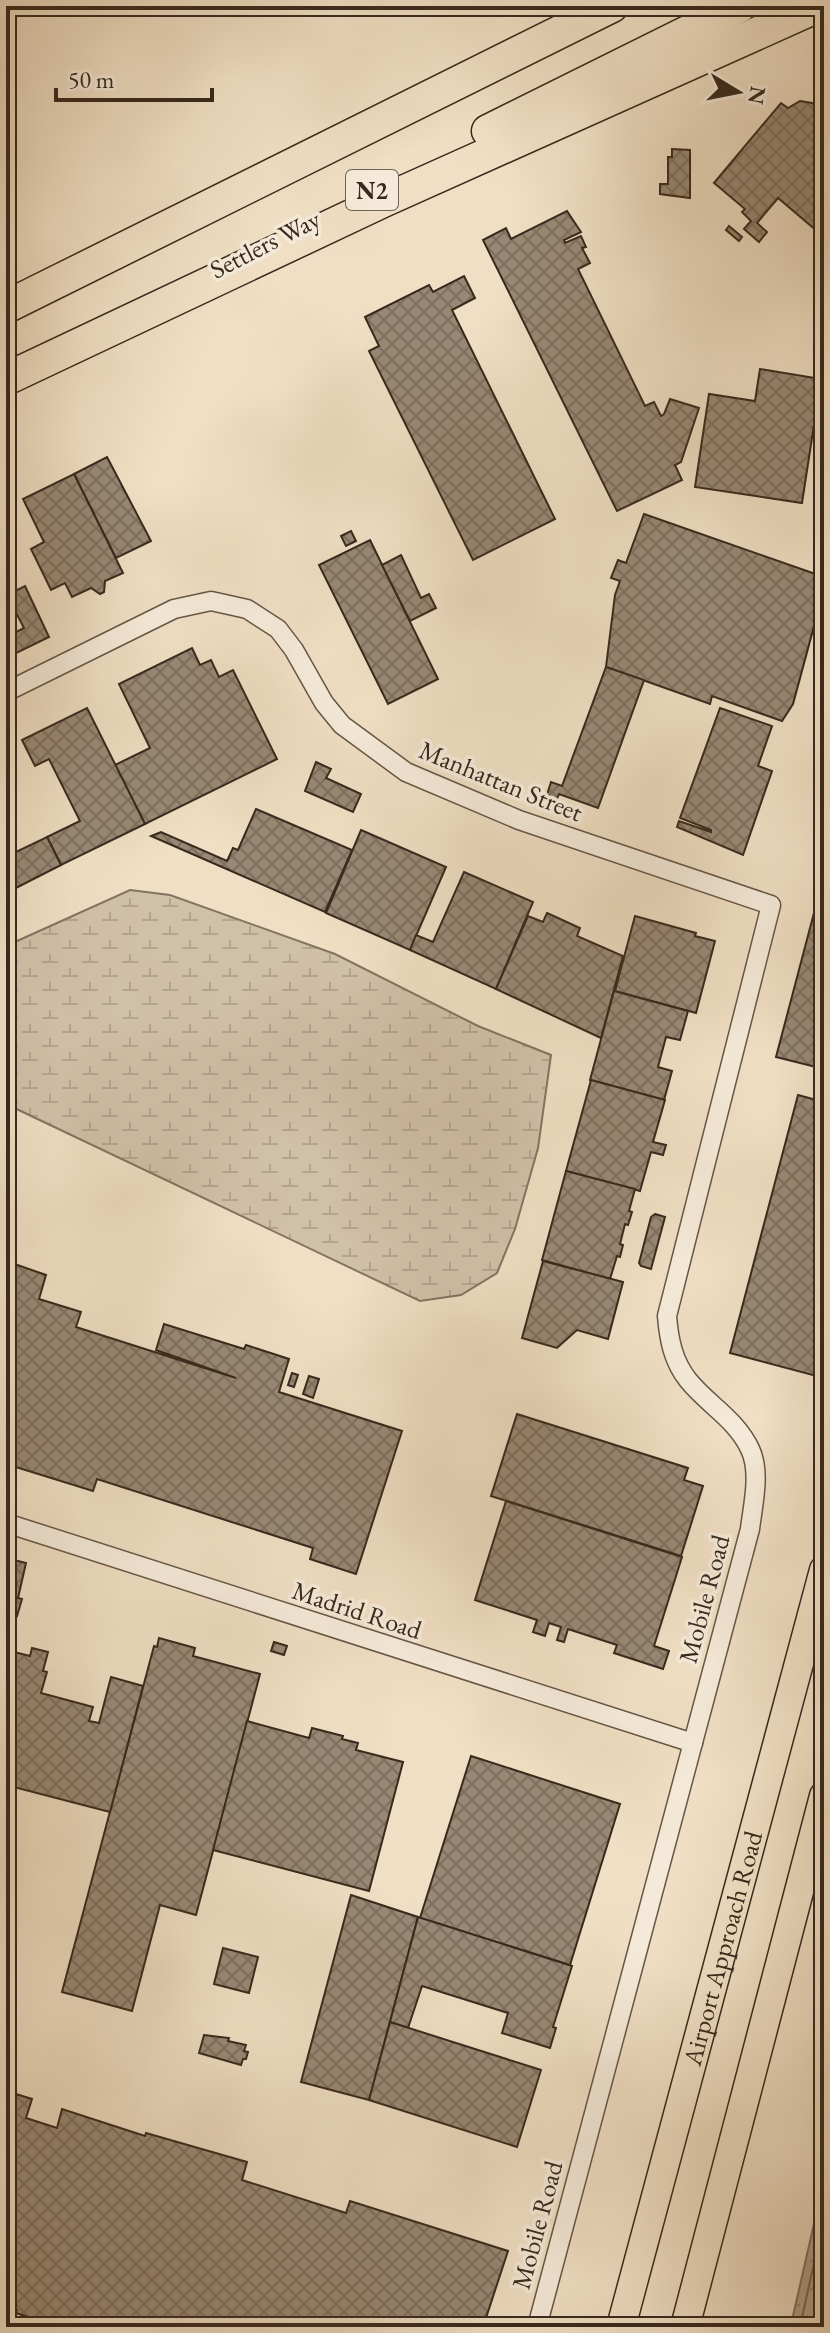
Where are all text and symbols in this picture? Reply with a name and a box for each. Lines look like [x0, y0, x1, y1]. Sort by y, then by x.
scale bar [56, 52, 212, 102]
north arrow [698, 52, 778, 132]
text: 50 m [68, 64, 115, 95]
text: N [741, 84, 773, 107]
road number: N2 [346, 170, 398, 210]
street label: Settlers Way [204, 201, 327, 286]
street label: Manhattan Street [414, 733, 588, 829]
street label: Mobile Road [671, 1530, 738, 1667]
street label: Madrid Road [288, 1573, 427, 1647]
street label: Airport Approach Road [675, 1827, 770, 2070]
street label: Mobile Road [504, 2156, 571, 2293]

